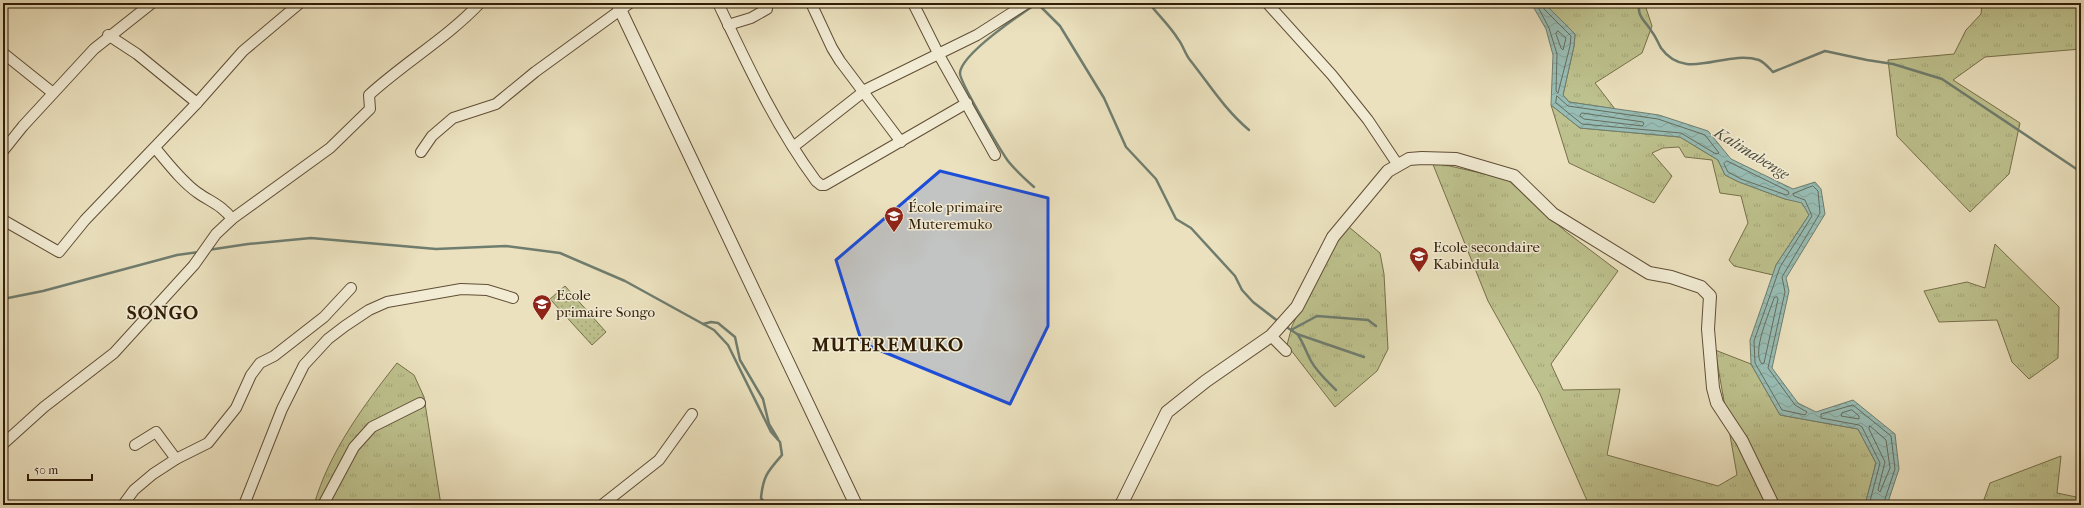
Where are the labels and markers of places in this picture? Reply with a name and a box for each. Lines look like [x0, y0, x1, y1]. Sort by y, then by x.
place label: École primaire Muteremuko [908, 198, 1003, 233]
school or university icon: École primaire Muteremuko [883, 205, 905, 233]
place label: Ecole secondaire Kabindula [1433, 238, 1540, 273]
school or university icon: Ecole secondaire Kabindula [1408, 245, 1430, 273]
place label: Ecole primaire Songo [555, 286, 656, 321]
school or university icon: Ecole primaire Songo [531, 293, 553, 321]

